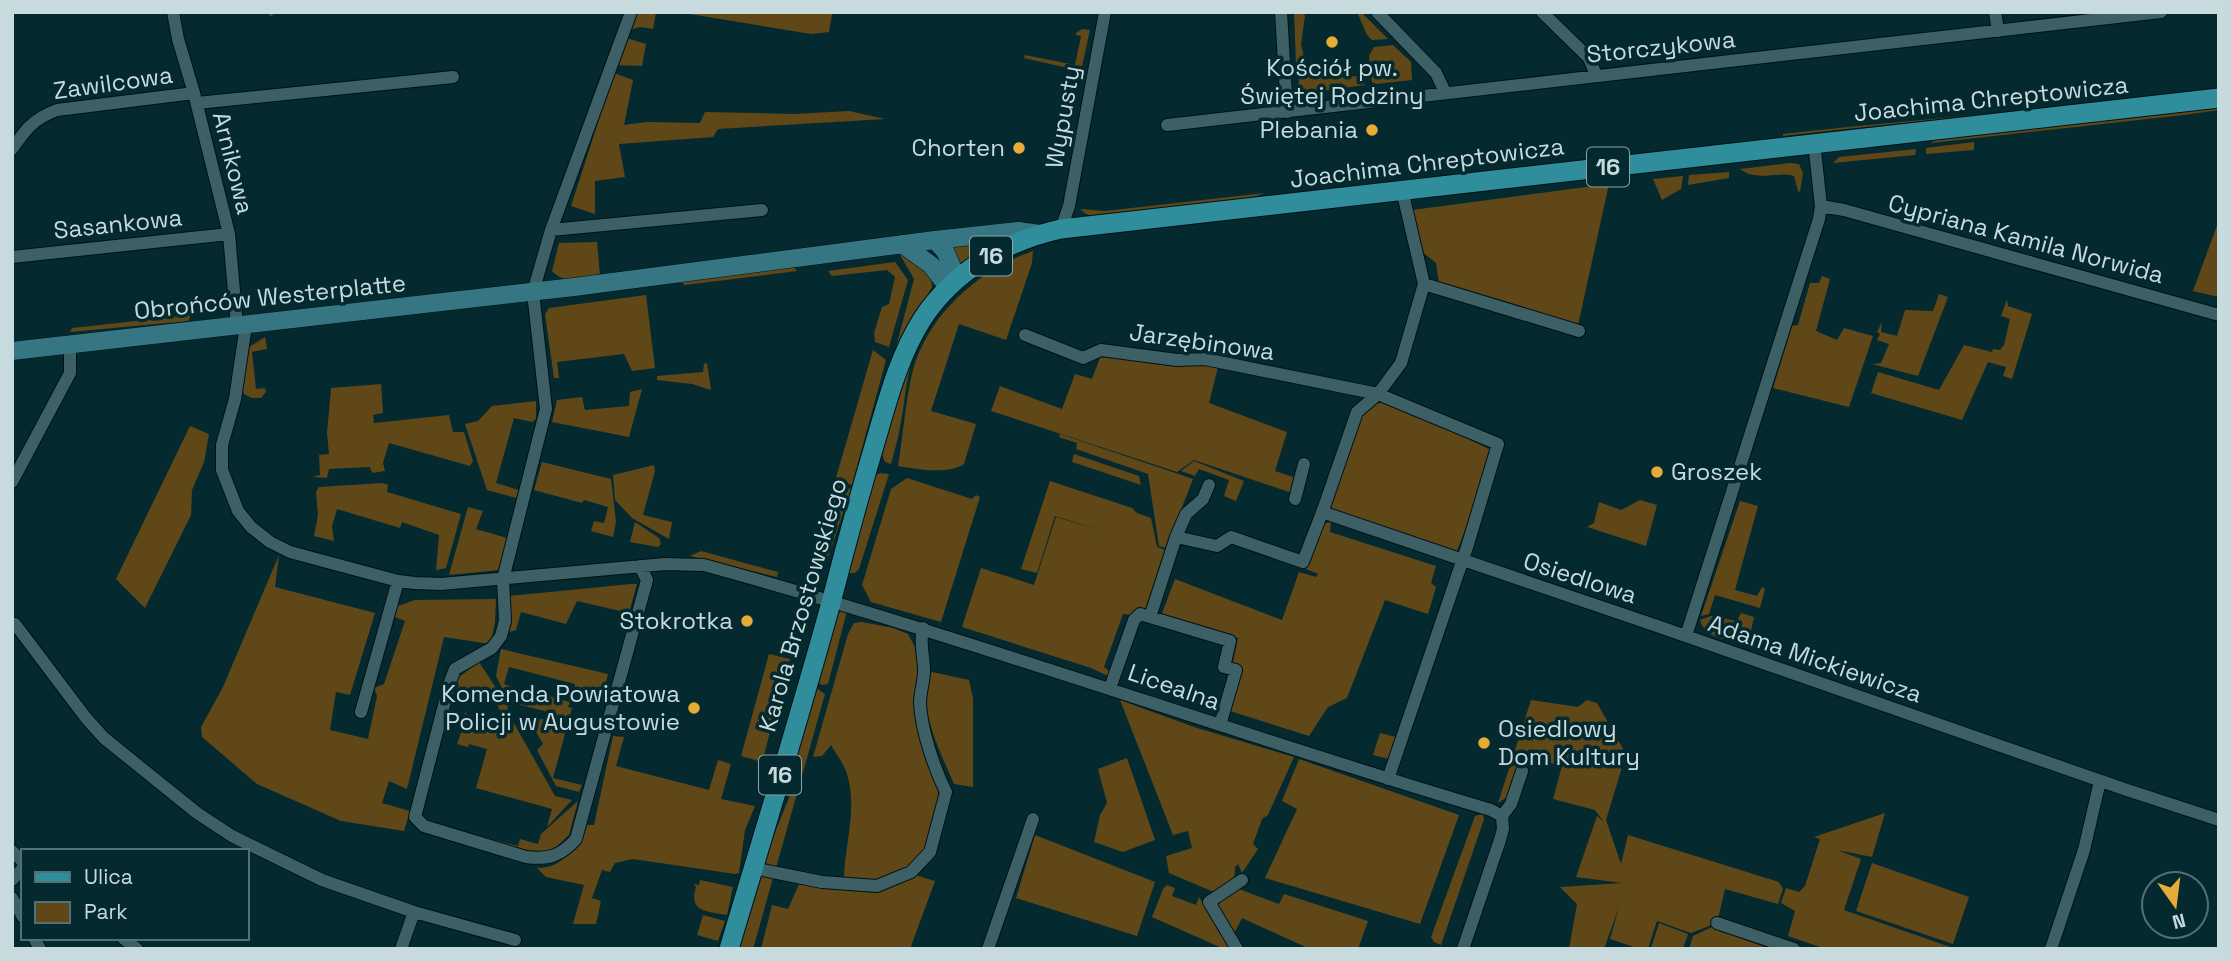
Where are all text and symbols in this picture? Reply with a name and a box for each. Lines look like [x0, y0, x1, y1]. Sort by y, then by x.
street label: Storczykowa [1585, 23, 1737, 70]
marker: Kościół pw. Świętej Rodziny [1324, 34, 1340, 50]
place label: Kościół pw. Świętej Rodziny [1240, 52, 1424, 111]
street label: Zawilcowa [51, 59, 175, 106]
street label: Wypusty [1038, 63, 1087, 171]
street label: Joachima Chreptowicza [1852, 69, 2130, 128]
street label: Arnikowa [206, 108, 261, 217]
place label: Plebania [1260, 114, 1358, 145]
marker: Plebania [1364, 122, 1380, 138]
street label: Joachima Chreptowicza [1288, 130, 1566, 195]
place label: Chorten [911, 132, 1005, 163]
marker: Chorten [1011, 140, 1027, 156]
road number: 16 [1587, 148, 1629, 186]
street label: Cypriana Kamila Norwida [1885, 187, 2167, 290]
street label: Sasankowa [52, 201, 184, 246]
road number: 16 [970, 236, 1012, 276]
street label: Obrońców Westerplatte [133, 267, 407, 326]
street label: Jarzębinowa [1128, 316, 1277, 367]
place label: Groszek [1671, 456, 1762, 487]
marker: Groszek [1649, 464, 1665, 480]
street label: Karola Brzostowskiego [751, 475, 854, 735]
street label: Osiedlowa [1519, 545, 1641, 610]
place label: Stokrotka [619, 605, 733, 636]
street label: Adama Mickiewicza [1704, 607, 1926, 710]
marker: Stokrotka [739, 613, 755, 629]
street label: Licealna [1124, 656, 1225, 717]
place label: Komenda Powiatowa Policji w Augustowie [441, 678, 680, 737]
marker: Komenda Powiatowa Policji w Augustowie [686, 700, 702, 716]
place label: Osiedlowy Dom Kultury [1498, 713, 1640, 772]
marker: Osiedlowy Dom Kultury [1476, 735, 1492, 751]
road number: 16 [759, 755, 801, 794]
legend [21, 849, 248, 940]
text: Ulica [84, 863, 133, 890]
north arrow [2140, 870, 2210, 940]
text: Park [84, 898, 128, 925]
text: N [2170, 907, 2188, 935]

